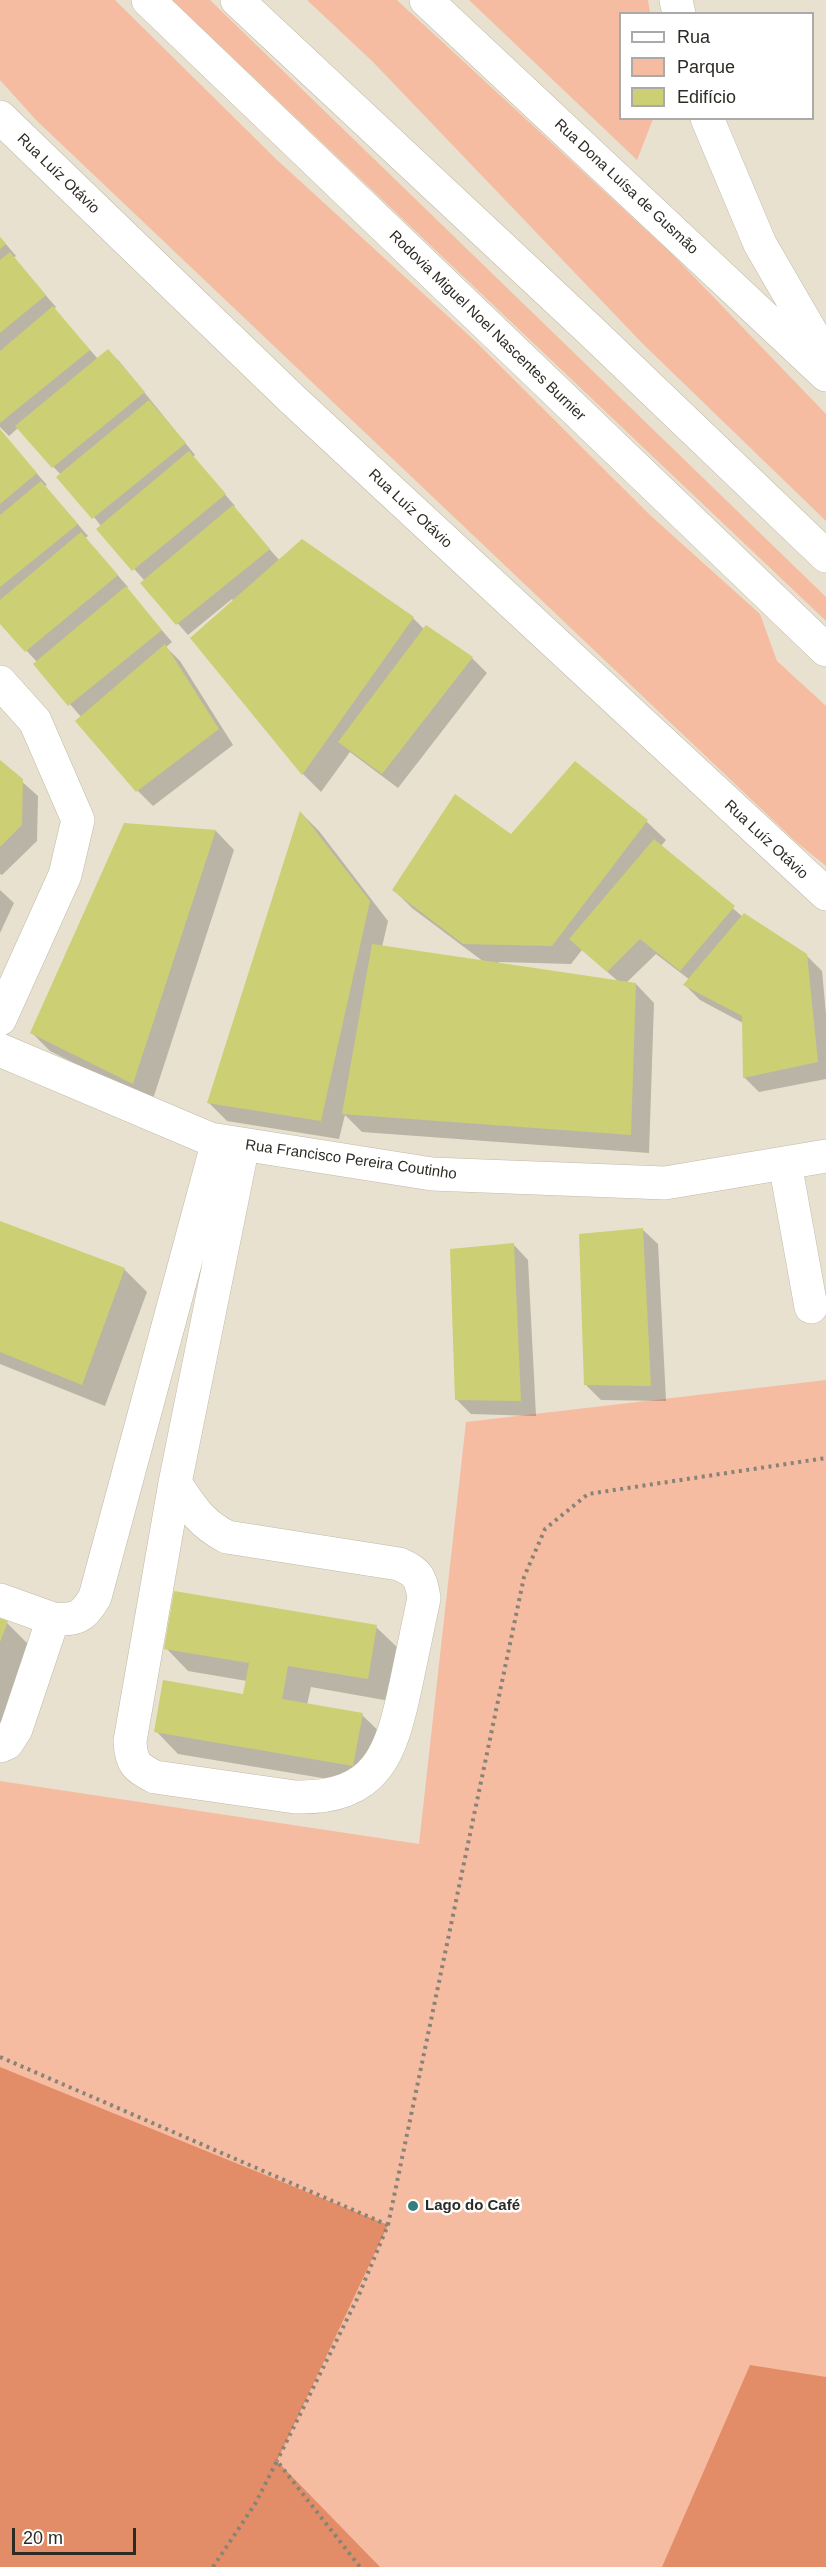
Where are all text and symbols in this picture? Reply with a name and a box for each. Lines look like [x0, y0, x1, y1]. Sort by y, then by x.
legend [619, 12, 814, 120]
text: Rua [677, 27, 710, 47]
text: Parque [677, 57, 735, 77]
text: Edifício [677, 87, 736, 107]
street label: Rua Dona Luísa de Gusmão [550, 116, 702, 258]
street label: Rua Luíz Otávio [13, 130, 103, 218]
street label: Rodovia Miguel Noel Nascentes Burnier [385, 227, 589, 425]
street label: Rua Luíz Otávio [365, 466, 455, 552]
street label: Rua Luíz Otávio [721, 797, 811, 883]
street label: Rua Francisco Pereira Coutinho [244, 1136, 458, 1184]
place label: Lago do Café [425, 2197, 520, 2215]
marker: Lago do Café [406, 2199, 420, 2213]
scale bar [15, 2516, 140, 2554]
text: 20 m [23, 2528, 63, 2548]

